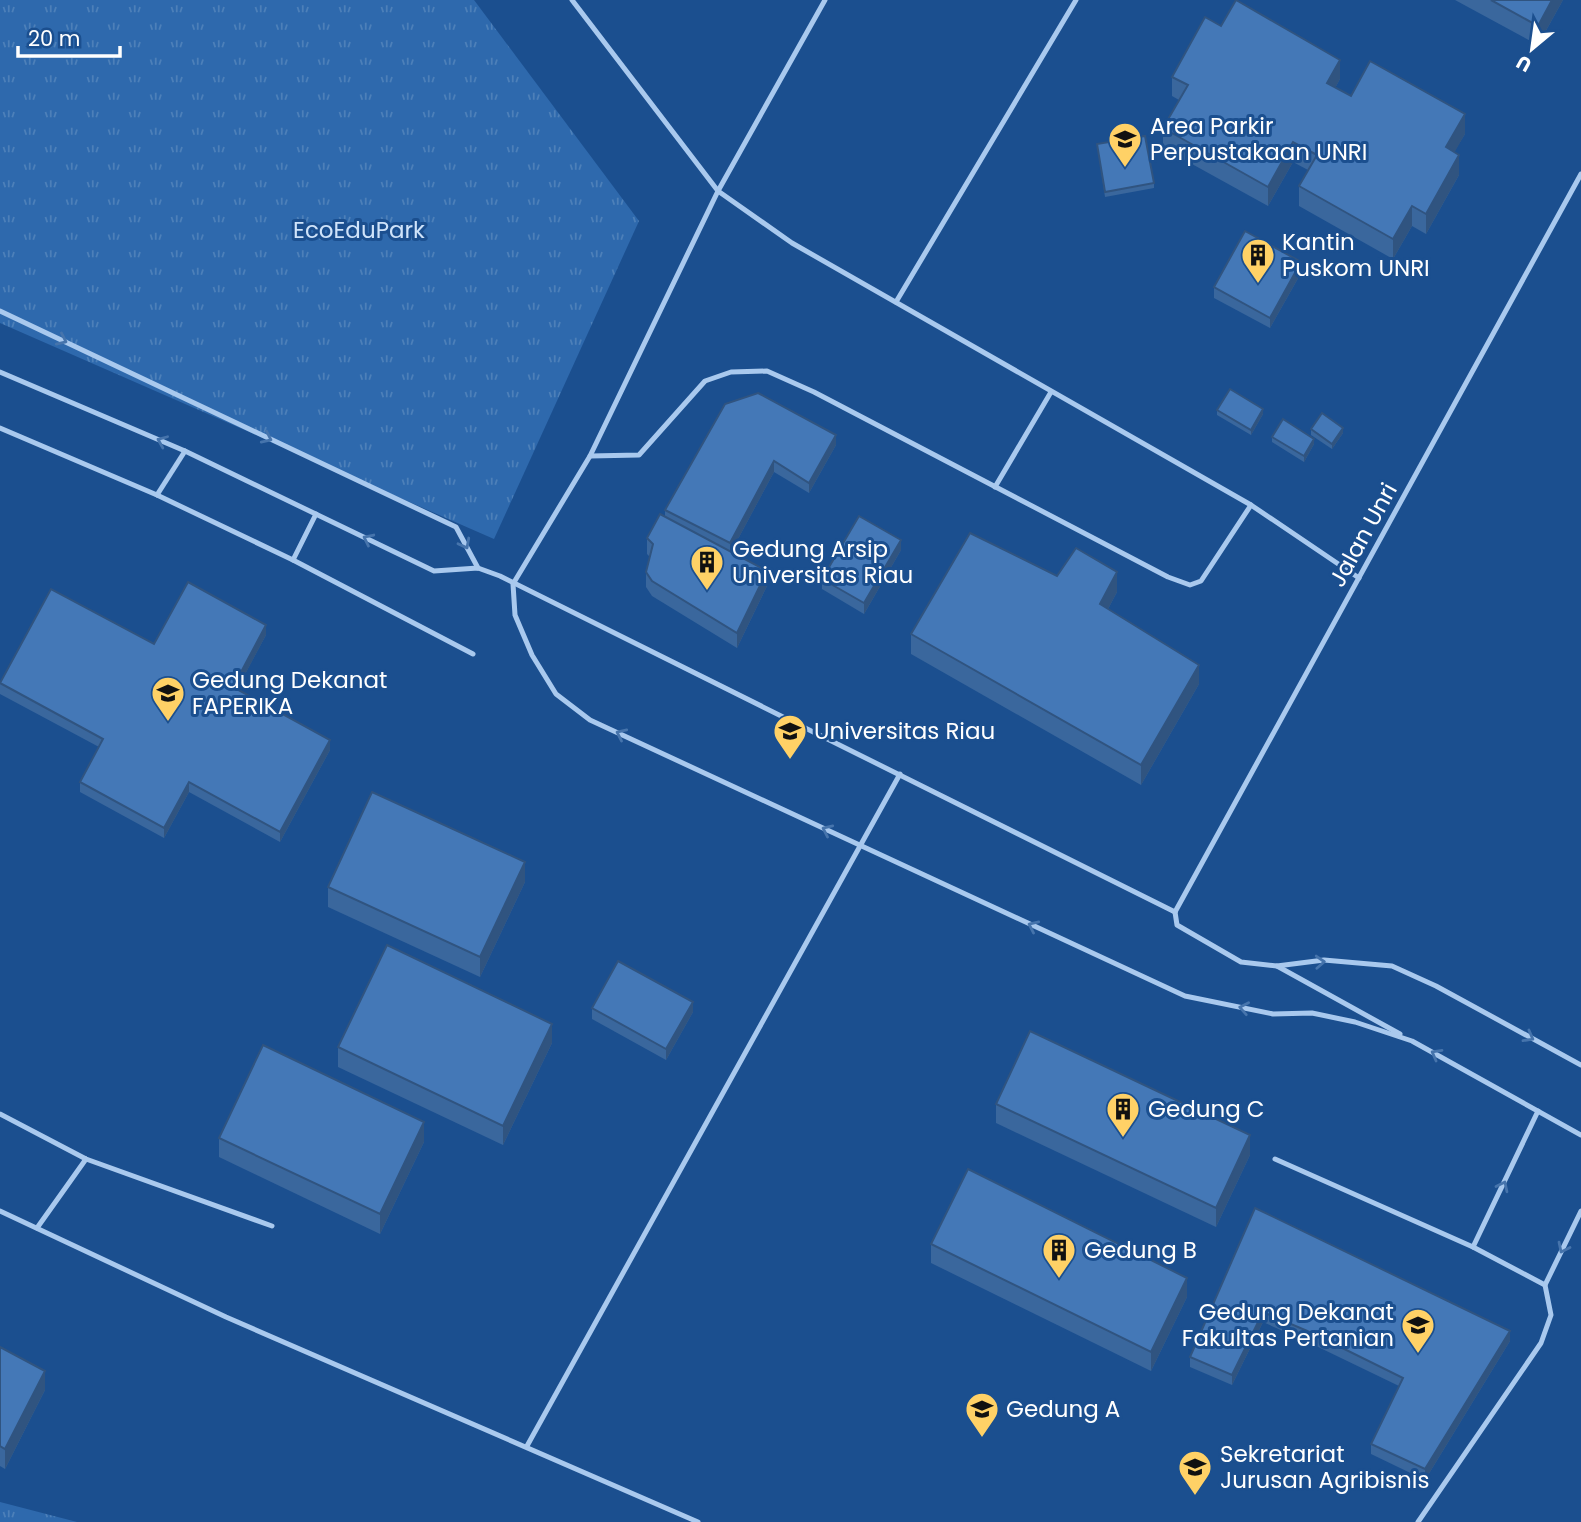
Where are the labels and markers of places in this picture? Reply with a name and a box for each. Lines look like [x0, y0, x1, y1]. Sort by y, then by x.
place label: Area Parkir Perpustakaan UNRI [1150, 110, 1368, 168]
school or university icon: Area Parkir Perpustakaan UNRI [1106, 120, 1144, 169]
place label: Kantin Puskom UNRI [1282, 226, 1430, 284]
building icon: Kantin Puskom UNRI [1239, 236, 1277, 285]
place label: Gedung Arsip Universitas Riau [732, 533, 913, 591]
building icon: Gedung Arsip Universitas Riau [688, 543, 726, 592]
place label: Gedung Dekanat FAPERIKA [192, 664, 387, 722]
school or university icon: Gedung Dekanat FAPERIKA [149, 674, 187, 723]
school or university icon: Universitas Riau [771, 712, 809, 761]
place label: Universitas Riau [814, 715, 995, 747]
building icon: Gedung C [1104, 1090, 1142, 1139]
place label: Gedung C [1148, 1093, 1265, 1125]
building icon: Gedung B [1040, 1231, 1078, 1280]
place label: Gedung B [1084, 1234, 1197, 1266]
place label: Gedung Dekanat Fakultas Pertanian [1182, 1296, 1394, 1354]
school or university icon: Gedung Dekanat Fakultas Pertanian [1399, 1306, 1437, 1355]
school or university icon: Gedung A [963, 1390, 1001, 1439]
place label: Gedung A [1006, 1393, 1120, 1425]
place label: Sekretariat Jurusan Agribisnis [1220, 1438, 1430, 1496]
school or university icon: Sekretariat Jurusan Agribisnis [1176, 1448, 1214, 1497]

